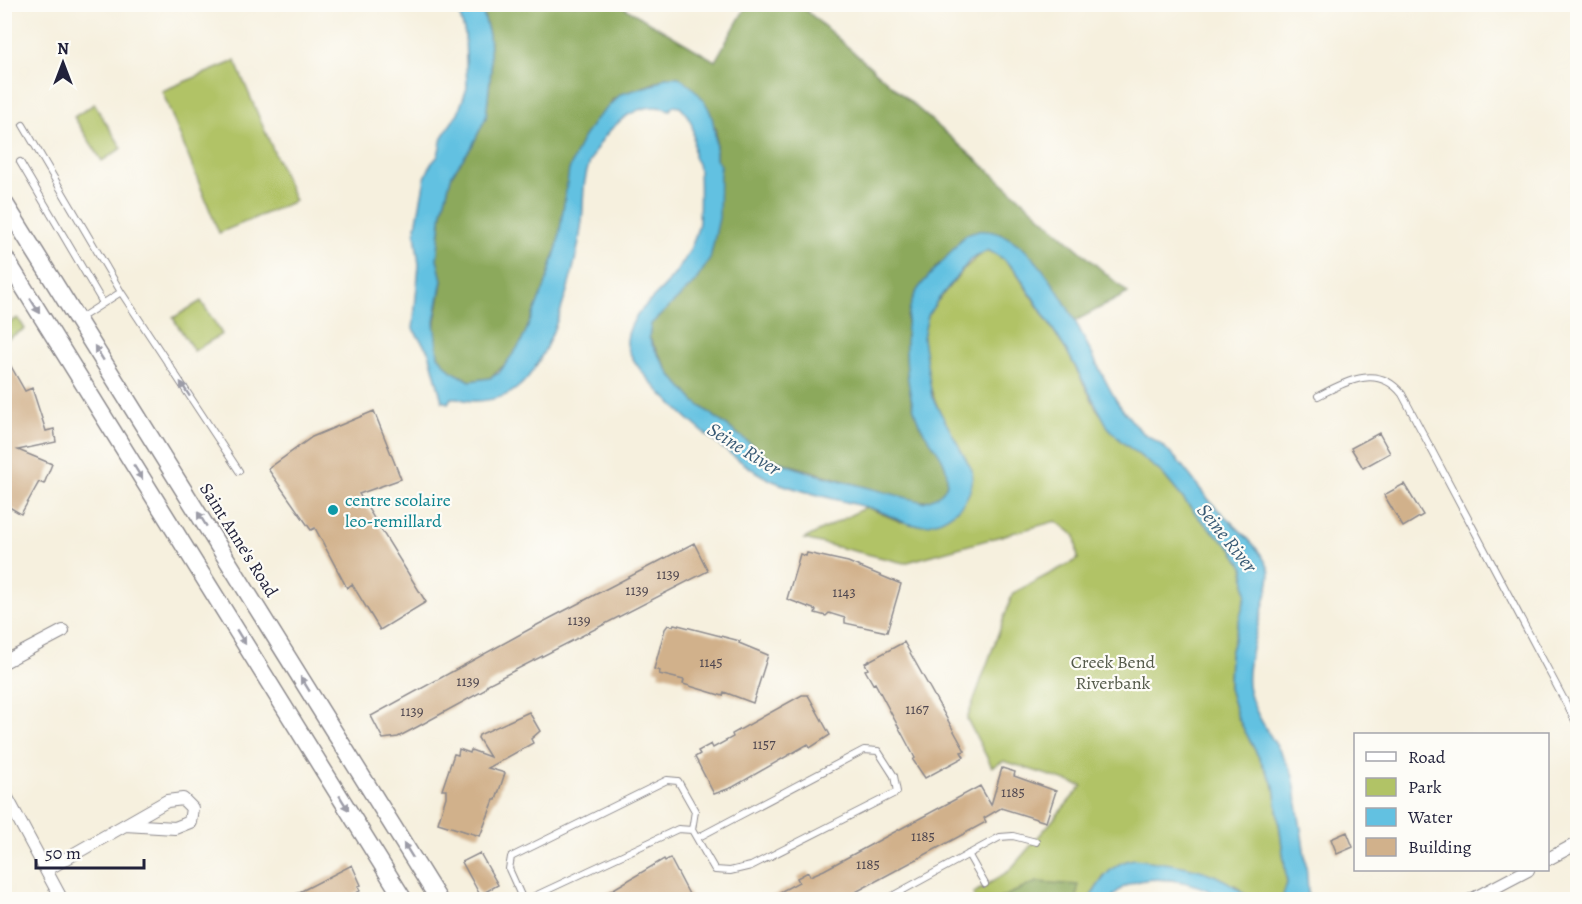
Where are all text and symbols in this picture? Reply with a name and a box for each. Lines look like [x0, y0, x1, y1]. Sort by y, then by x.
north arrow [33, 33, 93, 93]
text: N [57, 38, 69, 60]
one-way arrow [29, 298, 40, 314]
one-way arrow [93, 345, 104, 362]
one-way arrow [179, 381, 191, 397]
water label: Seine River [702, 416, 787, 483]
one-way arrow [132, 464, 143, 480]
street label: Saint Anne's Road [194, 478, 284, 602]
place label: centre scolaire leo-remillard [345, 488, 451, 533]
water label: Seine River [1191, 498, 1264, 579]
marker: centre scolaire leo-remillard [326, 503, 340, 517]
one-way arrow [197, 511, 208, 527]
house number: 1139 [656, 564, 680, 584]
house number: 1139 [625, 580, 649, 600]
house number: 1143 [832, 582, 856, 602]
house number: 1139 [567, 610, 591, 630]
one-way arrow [235, 629, 246, 645]
park label: Creek Bend Riverbank [1071, 650, 1156, 695]
house number: 1145 [699, 652, 723, 672]
house number: 1139 [456, 671, 480, 691]
one-way arrow [300, 676, 311, 692]
house number: 1167 [905, 699, 929, 719]
house number: 1139 [400, 701, 424, 721]
legend [1354, 733, 1549, 871]
house number: 1157 [752, 734, 776, 754]
text: Road [1408, 745, 1446, 769]
text: Park [1408, 775, 1442, 799]
house number: 1185 [1001, 782, 1025, 802]
one-way arrow [338, 795, 349, 811]
text: Water [1407, 805, 1453, 829]
house number: 1185 [911, 826, 935, 846]
scale bar [36, 832, 144, 870]
text: Building [1408, 835, 1472, 859]
text: 50 m [45, 841, 81, 865]
one-way arrow [403, 842, 414, 858]
house number: 1185 [856, 854, 880, 874]

